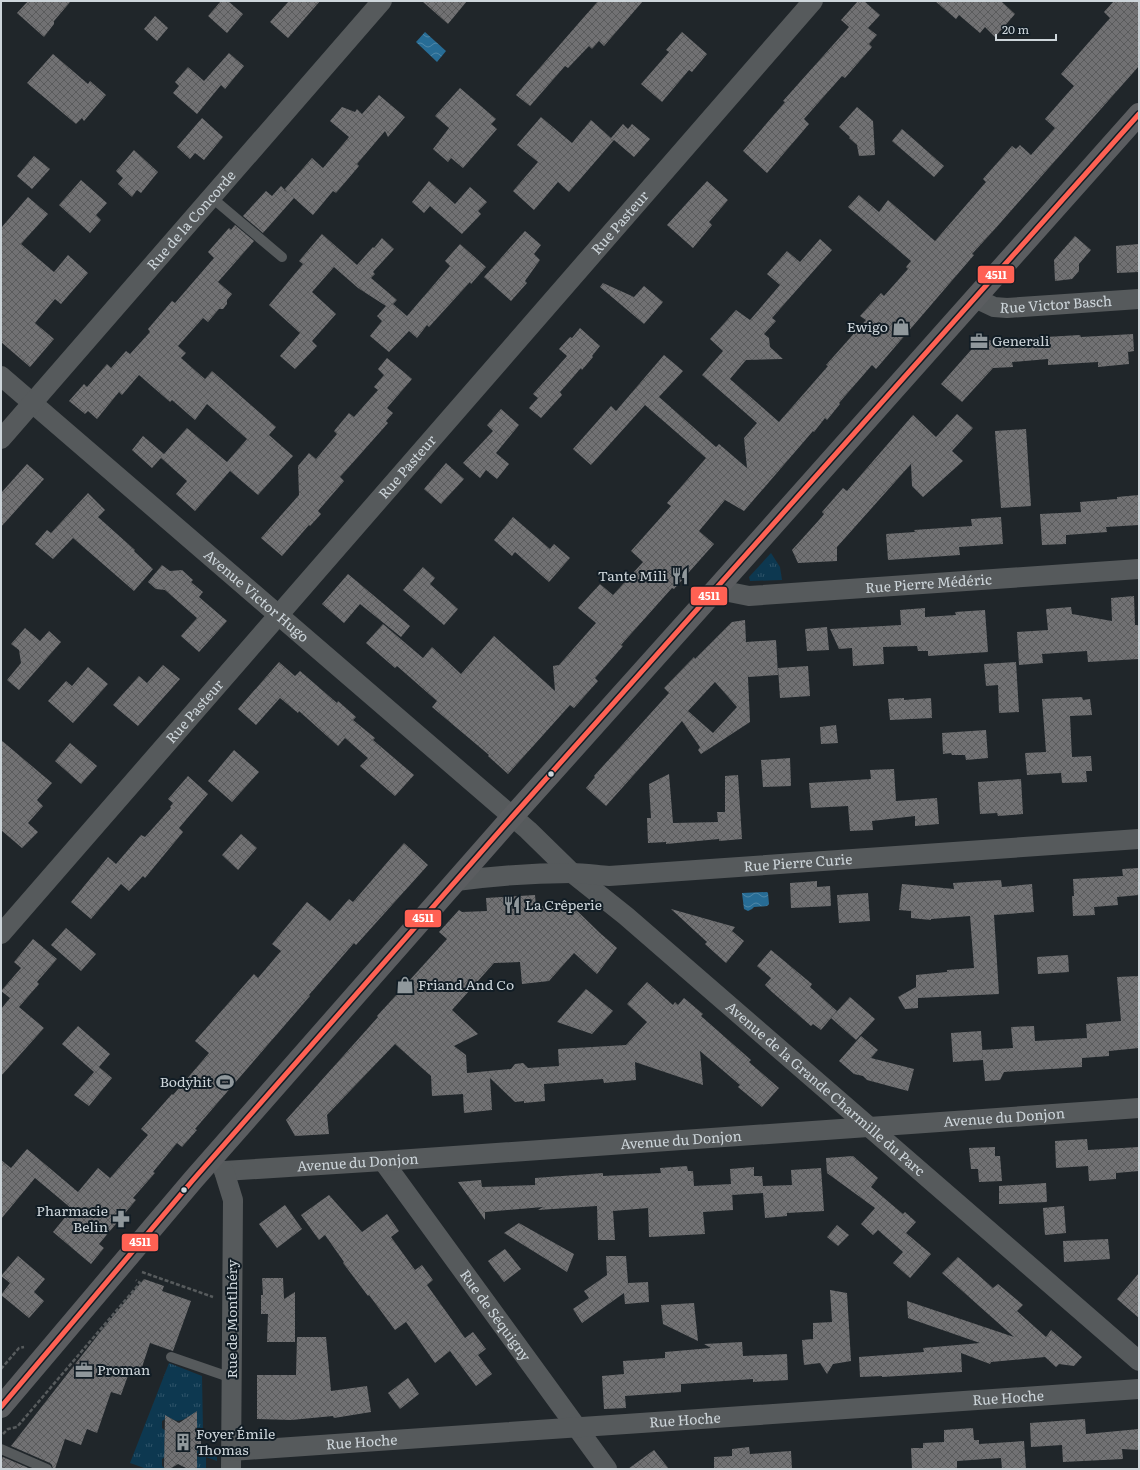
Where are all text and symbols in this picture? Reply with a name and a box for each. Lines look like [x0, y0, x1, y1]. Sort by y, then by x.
scale bar [996, 16, 1056, 42]
text: 20 m [1002, 20, 1029, 38]
street label: Rue de la Concorde [142, 165, 240, 274]
street label: Rue Pasteur [586, 185, 653, 258]
line badge: 4511 [977, 265, 1015, 284]
text: 4511 [985, 266, 1007, 282]
street label: Rue Victor Basch [999, 290, 1113, 317]
place label: Ewigo [847, 316, 888, 336]
shop icon: Ewigo [891, 317, 911, 337]
place label: Generali [992, 330, 1050, 350]
office icon: Generali [969, 331, 989, 351]
street label: Rue Pasteur [373, 430, 440, 503]
street label: Avenue Victor Hugo [200, 544, 314, 646]
place label: Tante Mili [598, 565, 667, 585]
restaurant icon: Tante Mili [670, 566, 690, 586]
street label: Rue Pierre Médéric [864, 568, 992, 597]
line badge: 4511 [690, 586, 728, 606]
text: 4511 [698, 587, 720, 603]
street label: Rue Pasteur [160, 674, 228, 747]
unlabelled marker [546, 769, 556, 779]
street label: Rue Pierre Curie [743, 848, 853, 876]
place label: La Crêperie [525, 894, 602, 914]
restaurant icon: La Crêperie [502, 895, 522, 915]
line badge: 4511 [404, 909, 442, 928]
text: 4511 [412, 909, 434, 925]
place label: Friand And Co [418, 974, 514, 994]
shop icon: Friand And Co [395, 975, 415, 995]
street label: Avenue de la Grande Charmille du Parc [722, 996, 930, 1180]
place label: Bodyhit [160, 1071, 212, 1091]
sports icon: Bodyhit [215, 1072, 235, 1092]
street label: Avenue du Donjon [943, 1102, 1065, 1131]
street label: Avenue du Donjon [620, 1125, 742, 1153]
street label: Avenue du Donjon [296, 1148, 419, 1175]
unlabelled marker [179, 1185, 189, 1195]
place label: Pharmacie Belin [36, 1200, 108, 1236]
pharmacy icon: Pharmacie Belin [111, 1209, 131, 1229]
line badge: 4511 [121, 1233, 159, 1252]
text: 4511 [129, 1233, 151, 1249]
street label: Rue de Montlhéry [221, 1259, 241, 1378]
street label: Rue de Séquigny [456, 1265, 537, 1366]
place label: Proman [97, 1359, 150, 1379]
office icon: Proman [74, 1360, 94, 1380]
street label: Rue Hoche [972, 1385, 1045, 1409]
street label: Rue Hoche [648, 1407, 721, 1431]
place label: Foyer Émile Thomas [196, 1423, 275, 1459]
street label: Rue Hoche [325, 1429, 398, 1453]
building icon: Foyer Émile Thomas [173, 1432, 193, 1452]

